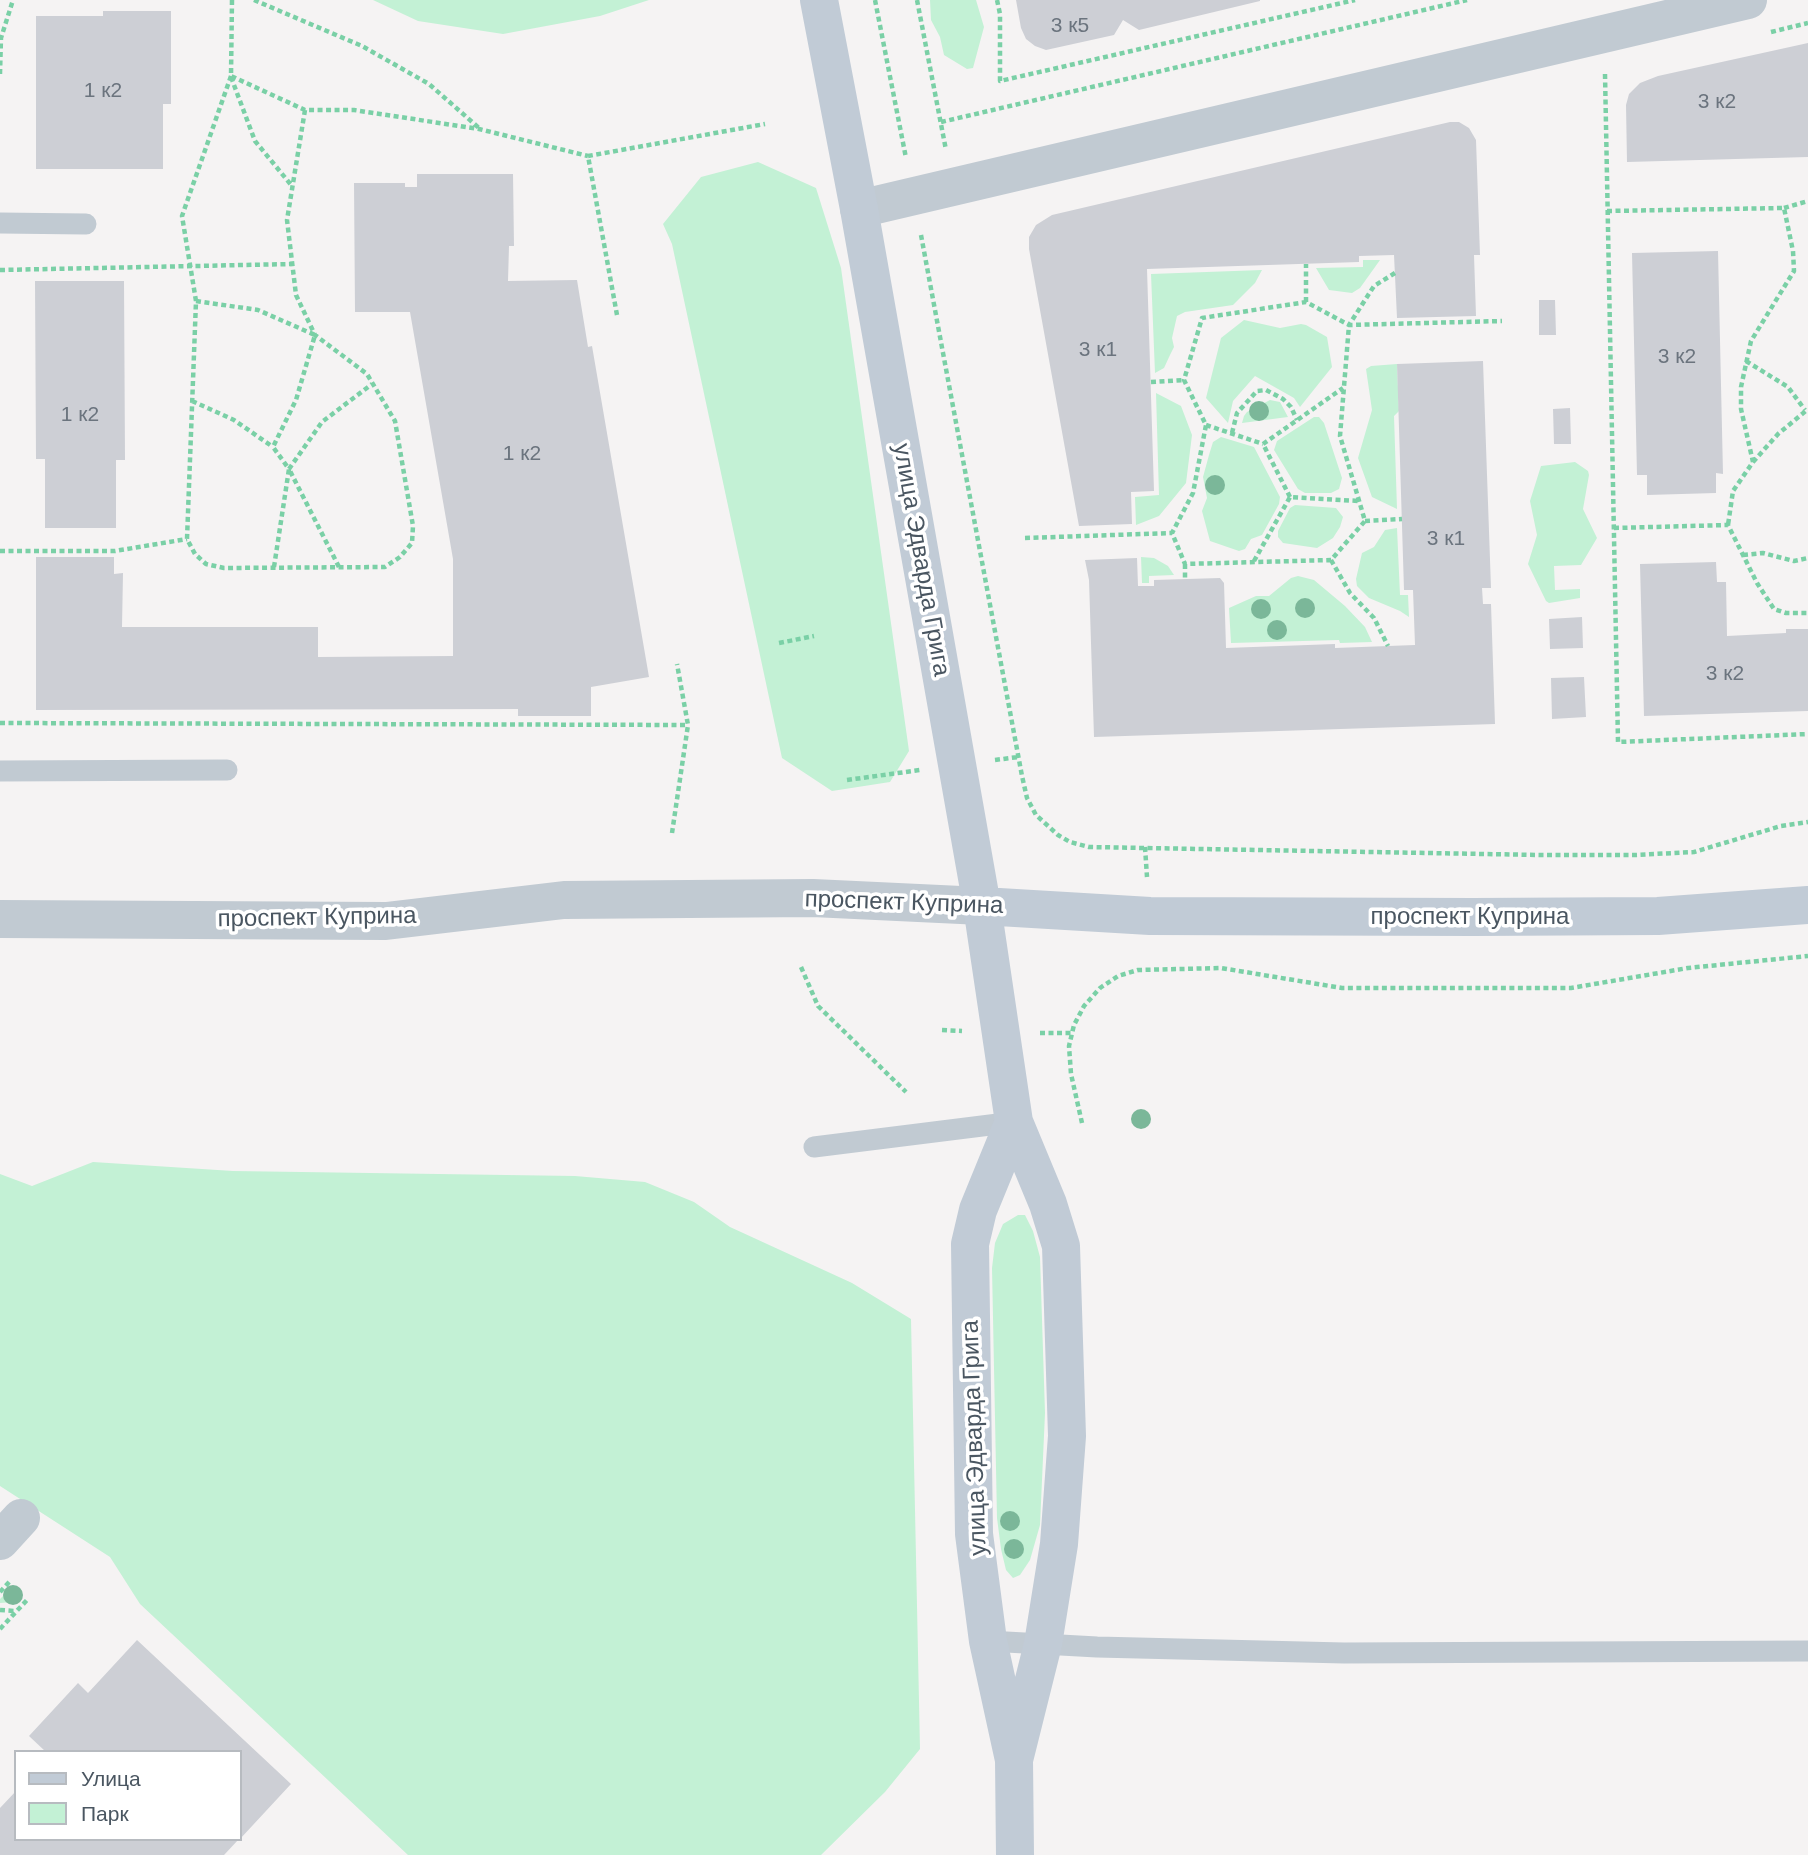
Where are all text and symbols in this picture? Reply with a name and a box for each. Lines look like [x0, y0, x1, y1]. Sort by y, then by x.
house number: 3 к5 [1051, 13, 1089, 39]
house number: 1 к2 [84, 78, 122, 104]
house number: 3 к2 [1698, 89, 1736, 115]
house number: 3 к1 [1079, 337, 1117, 363]
house number: 3 к2 [1658, 344, 1696, 370]
house number: 1 к2 [61, 402, 99, 428]
house number: 1 к2 [503, 441, 541, 467]
street label: улица Эдварда Грига [886, 441, 956, 679]
house number: 3 к1 [1427, 526, 1465, 552]
house number: 3 к2 [1706, 661, 1744, 687]
street label: проспект Куприна [804, 885, 1004, 921]
street label: проспект Куприна [217, 902, 417, 934]
street label: проспект Куприна [1371, 903, 1569, 931]
street label: улица Эдварда Грига [956, 1320, 994, 1556]
legend [14, 1750, 242, 1841]
text: Улица [81, 1767, 141, 1790]
text: Парк [81, 1802, 129, 1825]

